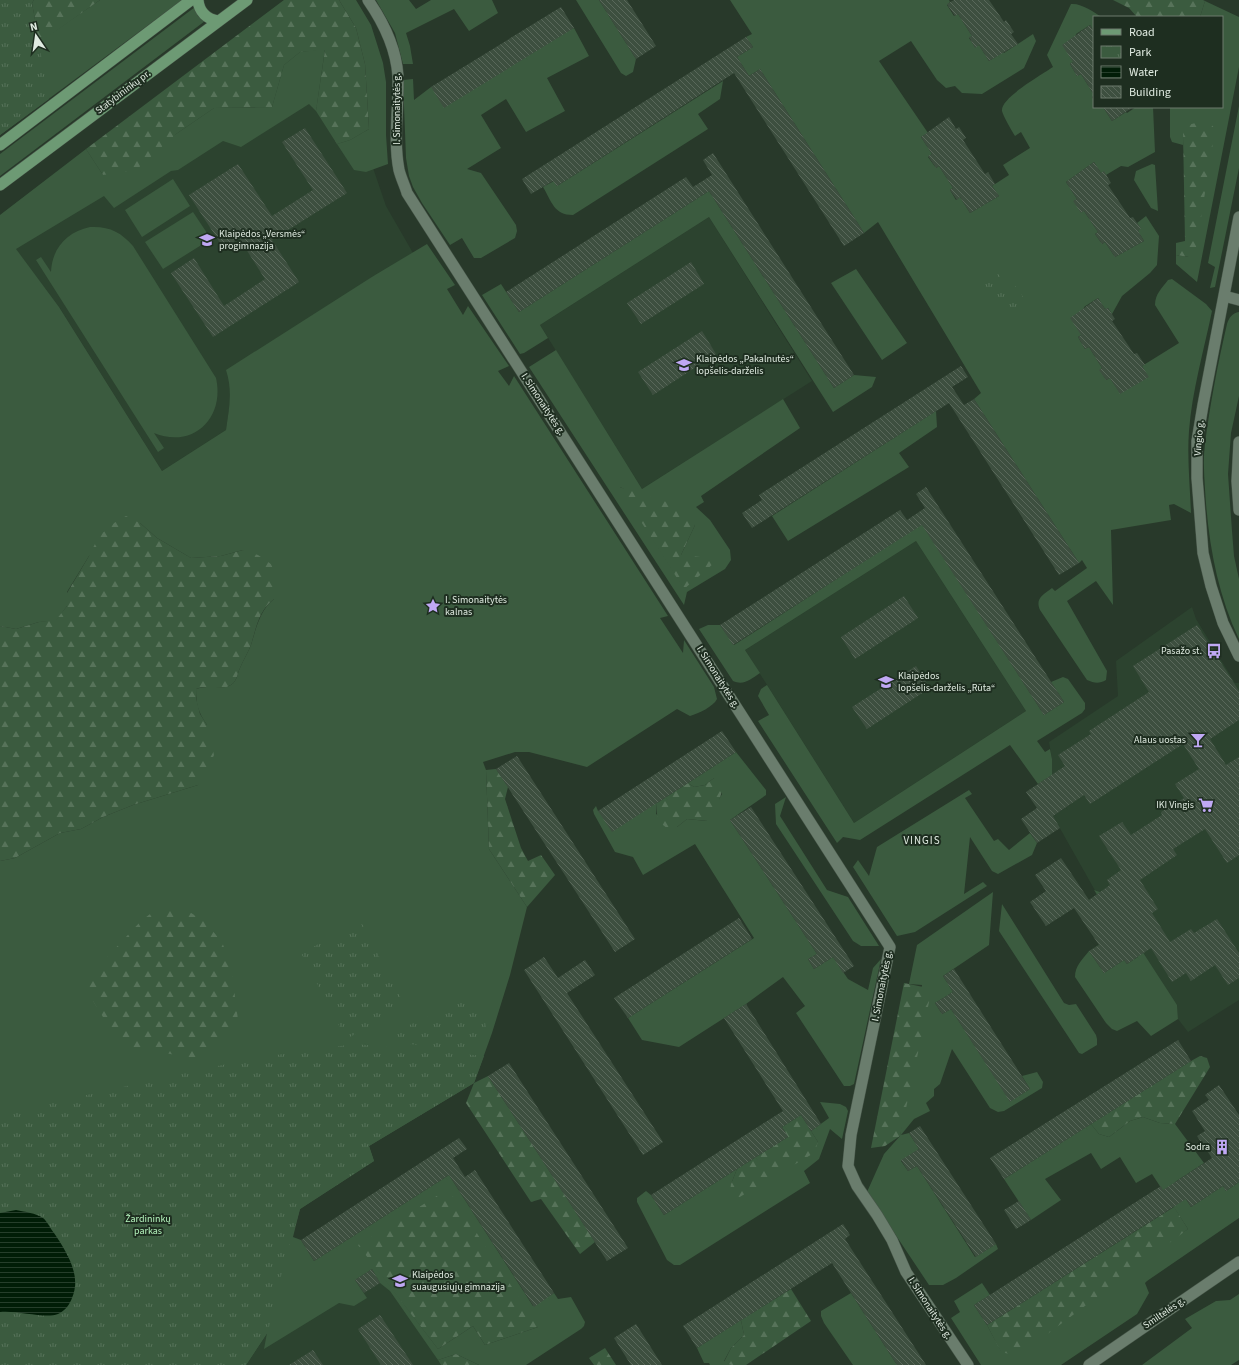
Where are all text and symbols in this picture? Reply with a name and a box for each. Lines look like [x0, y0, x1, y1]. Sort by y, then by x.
north arrow [16, 16, 56, 56]
legend [1093, 16, 1223, 108]
text: N [29, 19, 39, 35]
text: Road [1129, 24, 1155, 41]
text: Park [1129, 44, 1151, 61]
text: Water [1129, 64, 1159, 81]
street label: Statybininkų pr. [93, 67, 153, 117]
street label: I. Simonaitytės g. [390, 73, 404, 145]
text: Building [1129, 84, 1171, 101]
place label: Klaipėdos „Versmės“ progimnazija [219, 227, 305, 253]
school or university icon: Klaipėdos „Versmės“ progimnazija [198, 231, 216, 249]
place label: Klaipėdos „Pakalnutės“ lopšelis-darželis [696, 352, 794, 378]
school or university icon: Klaipėdos „Pakalnutės“ lopšelis-darželis [675, 356, 693, 374]
street label: I. Simonaitytės g. [518, 370, 568, 438]
street label: Vingio g. [1190, 420, 1208, 456]
place label: I. Simonaitytės kalnas [445, 593, 507, 619]
place icon: I. Simonaitytės kalnas [424, 597, 442, 615]
bus stop icon: Pasažo st. [1205, 642, 1223, 660]
street label: I. Simonaitytės g. [693, 643, 743, 711]
place label: Pasažo st. [1161, 644, 1202, 658]
place label: Klaipėdos lopšelis-darželis „Rūta“ [898, 669, 995, 695]
school or university icon: Klaipėdos lopšelis-darželis „Rūta“ [877, 673, 895, 691]
bar icon: Alaus uostas [1189, 731, 1207, 749]
place label: Alaus uostas [1134, 733, 1186, 747]
supermarket icon: IKI Vingis [1197, 796, 1215, 814]
place label: IKI Vingis [1156, 798, 1194, 812]
district label: VINGIS [903, 833, 941, 848]
street label: I. Simonaitytės g. [868, 950, 896, 1022]
building icon: Sodra [1213, 1138, 1231, 1156]
place label: Sodra [1185, 1140, 1210, 1154]
park label: Žardininkų parkas [125, 1212, 171, 1238]
place label: Klaipėdos suaugusiųjų gimnazija [412, 1268, 505, 1294]
school or university icon: Klaipėdos suaugusiųjų gimnazija [391, 1272, 409, 1290]
street label: I. Simonaitytės g. [905, 1274, 955, 1342]
street label: Smiltelės g. [1140, 1294, 1188, 1332]

